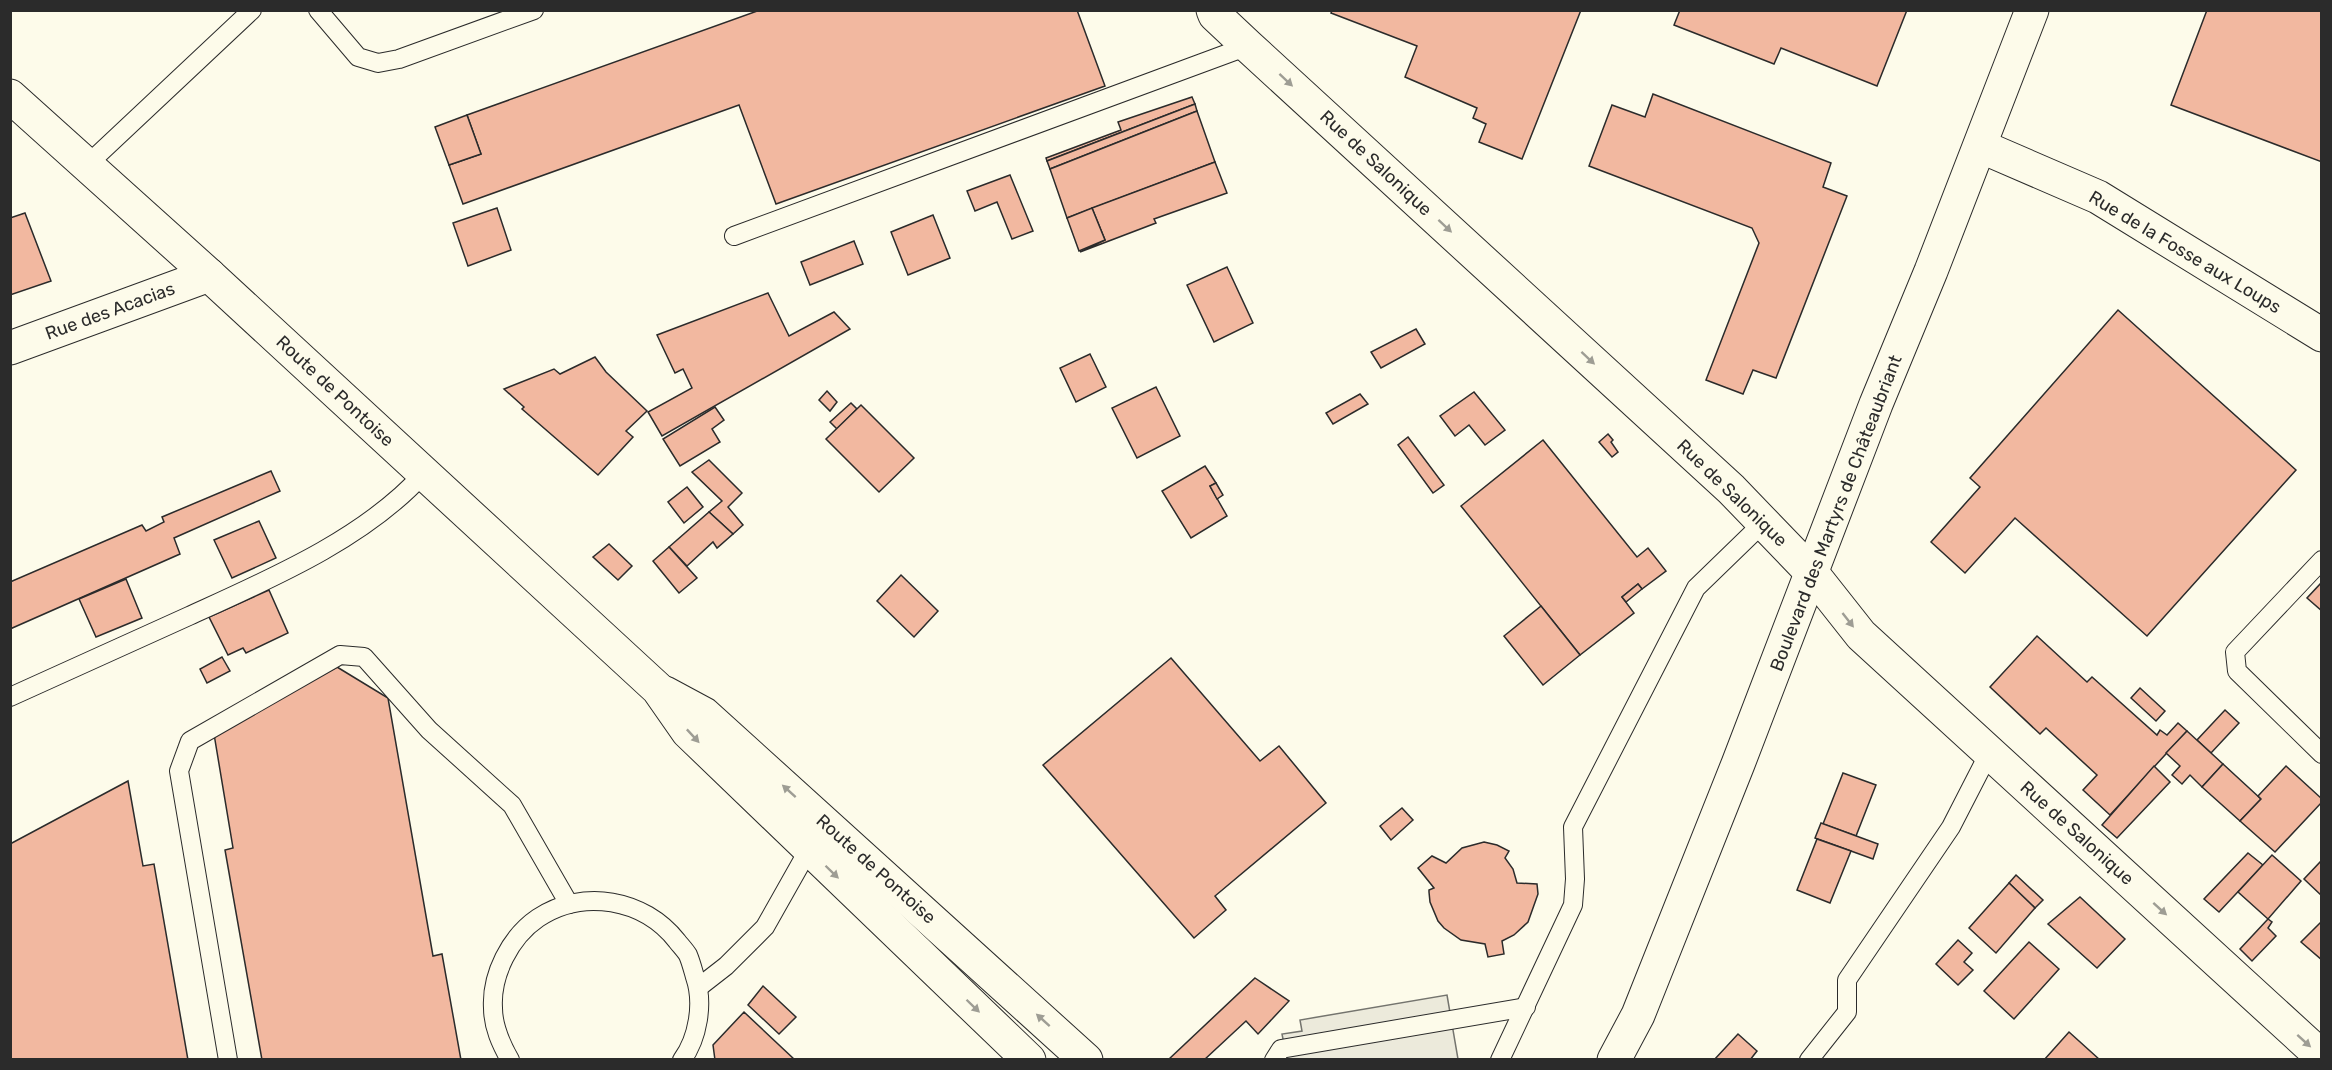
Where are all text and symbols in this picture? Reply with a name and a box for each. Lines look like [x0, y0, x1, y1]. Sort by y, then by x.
one-way arrow [1278, 73, 1293, 87]
street label: Rue de Salonique [1315, 105, 1437, 221]
street label: Rue de la Fosse aux Loups [2085, 186, 2285, 318]
one-way arrow [1437, 219, 1452, 233]
street label: Rue des Acacias [42, 277, 178, 345]
street label: Route de Pontoise [272, 331, 398, 451]
one-way arrow [1580, 351, 1595, 364]
street label: Boulevard des Martyrs de Châteaubriant [1765, 352, 1907, 674]
street label: Rue de Salonique [1672, 435, 1792, 551]
one-way arrow [1842, 612, 1854, 627]
one-way arrow [685, 728, 699, 742]
street label: Rue de Salonique [2016, 776, 2138, 890]
one-way arrow [782, 785, 797, 798]
street label: Route de Pontoise [812, 810, 940, 928]
one-way arrow [825, 865, 840, 879]
one-way arrow [2152, 902, 2167, 915]
one-way arrow [966, 999, 980, 1013]
one-way arrow [1036, 1014, 1051, 1027]
one-way arrow [2296, 1034, 2311, 1047]

